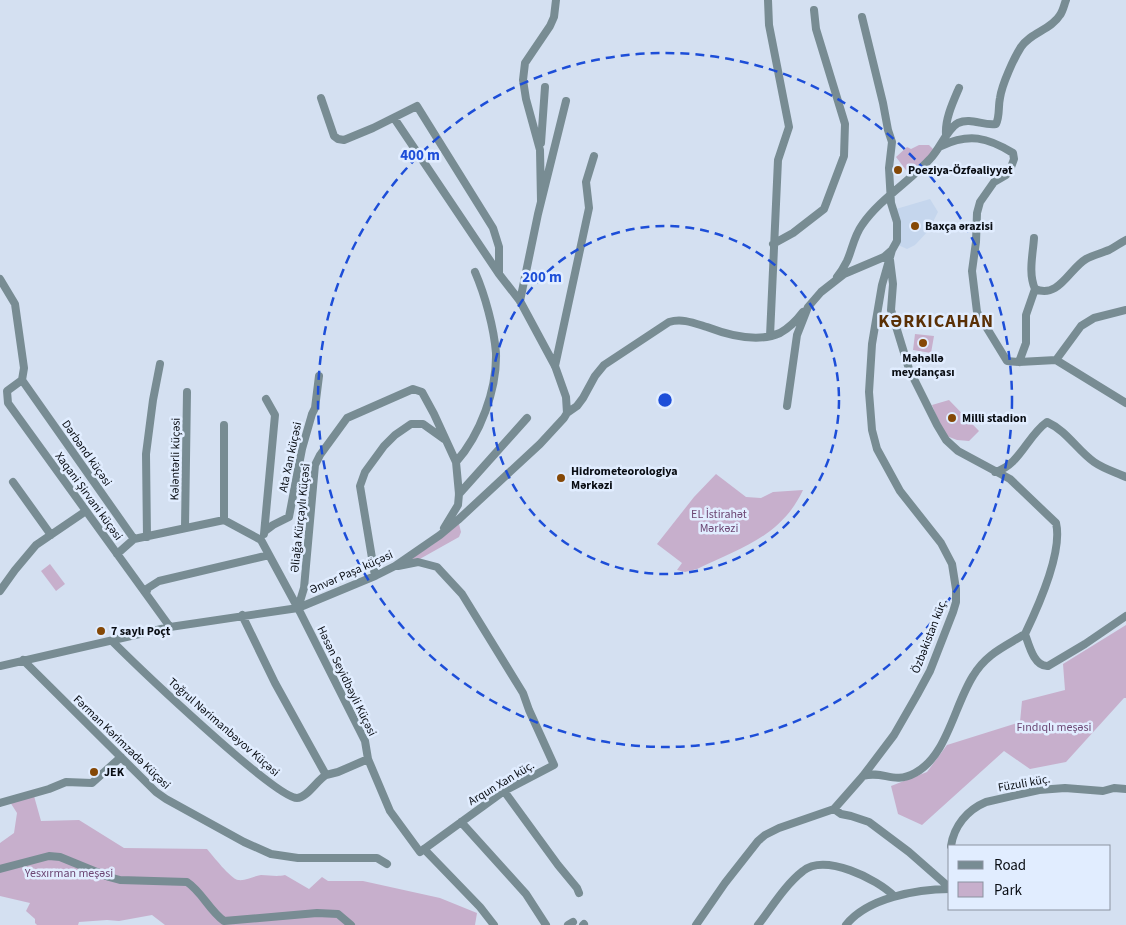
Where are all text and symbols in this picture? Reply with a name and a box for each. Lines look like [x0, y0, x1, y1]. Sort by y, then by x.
text: 400 m [400, 145, 440, 166]
place label: Poeziya-Özfəaliyyət [908, 162, 1013, 179]
marker: Poeziya-Özfəaliyyət [892, 164, 904, 176]
place label: Baxça ərazisi [925, 218, 993, 235]
marker: Baxça ərazisi [909, 220, 921, 232]
text: 200 m [522, 267, 562, 288]
district label: KƏRKICAHAN [878, 309, 994, 334]
marker: Məhəllə meydançası [917, 337, 929, 349]
place label: Məhəllə meydançası [891, 350, 955, 381]
centre of rings [656, 391, 674, 409]
place label: Milli stadion [962, 410, 1027, 427]
marker: Milli stadion [946, 412, 958, 424]
street label: Dərbənd küçəsi [57, 417, 116, 490]
street label: Kələntərli küçəsi [166, 417, 185, 501]
street label: Ata Xan küçəsi [275, 420, 306, 494]
street label: Xaqani Şirvani küçəsi [51, 449, 127, 544]
street label: Əliağa Kürçaylı Küçəsi [286, 463, 315, 573]
place label: Hidrometeorologiya Mərkəzi [571, 463, 678, 494]
marker: Hidrometeorologiya Mərkəzi [555, 472, 567, 484]
park label: EL İstirahət Mərkəzi [691, 506, 747, 537]
street label: Ənvər Paşa küçəsi [307, 546, 396, 599]
street label: Özbəkistan küç. [907, 596, 952, 676]
place label: 7 saylı Poçt [111, 623, 171, 640]
street label: Həsən Seyidbəyli Küçəsi [312, 623, 381, 739]
marker: 7 saylı Poçt [95, 625, 107, 637]
street label: Toğrul Nərimanbəyov Küçəsi [164, 674, 283, 781]
street label: Fərman Kərimzadə Küçəsi [69, 691, 174, 794]
park label: Fındıqlı meşəsi [1017, 719, 1091, 736]
street label: Arqun Xan küç. [465, 757, 538, 810]
place label: JEK [104, 764, 125, 781]
marker: JEK [88, 766, 100, 778]
street label: Füzuli küç. [997, 771, 1052, 796]
legend [948, 845, 1111, 910]
text: Road [994, 855, 1026, 876]
park label: Yesxırman meşəsi [24, 865, 113, 882]
text: Park [994, 880, 1023, 901]

